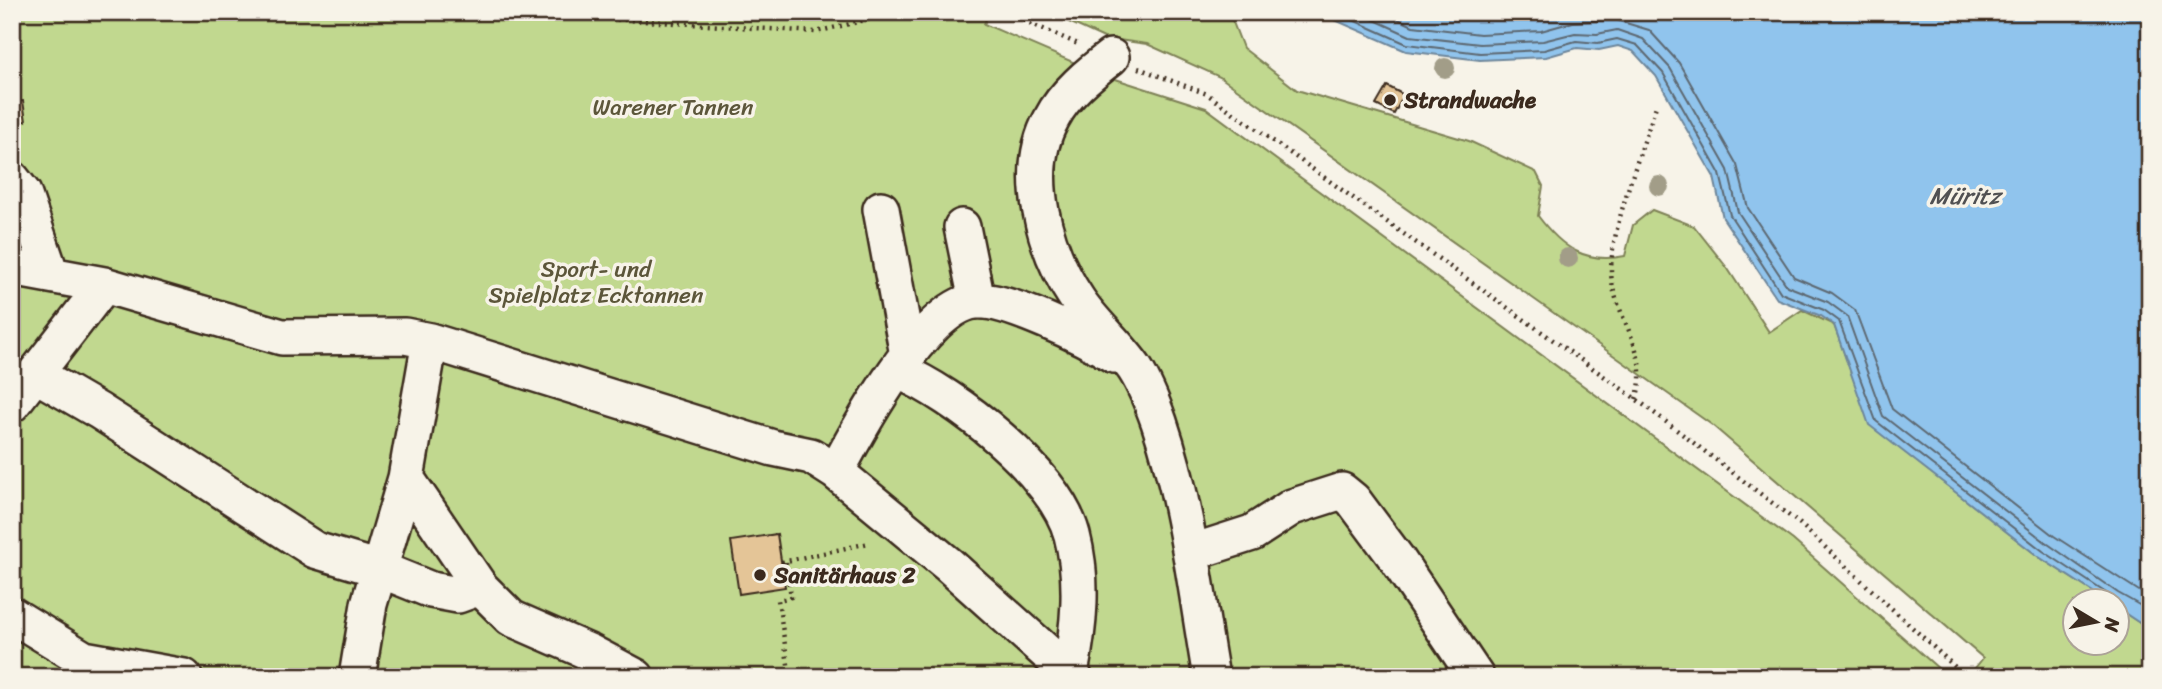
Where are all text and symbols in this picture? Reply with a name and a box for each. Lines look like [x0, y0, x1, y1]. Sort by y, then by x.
place label: Strandwache [1403, 80, 1537, 121]
park label: Warener Tannen [593, 87, 754, 128]
marker: Strandwache [1382, 92, 1398, 108]
water label: Müritz [1930, 175, 2004, 217]
park label: Sport- und Spielplatz Ecktannen [489, 249, 704, 316]
place label: Sanitärhaus 2 [773, 555, 916, 596]
marker: Sanitärhaus 2 [752, 567, 768, 583]
north arrow [2060, 588, 2130, 658]
text: N [2095, 615, 2130, 635]

